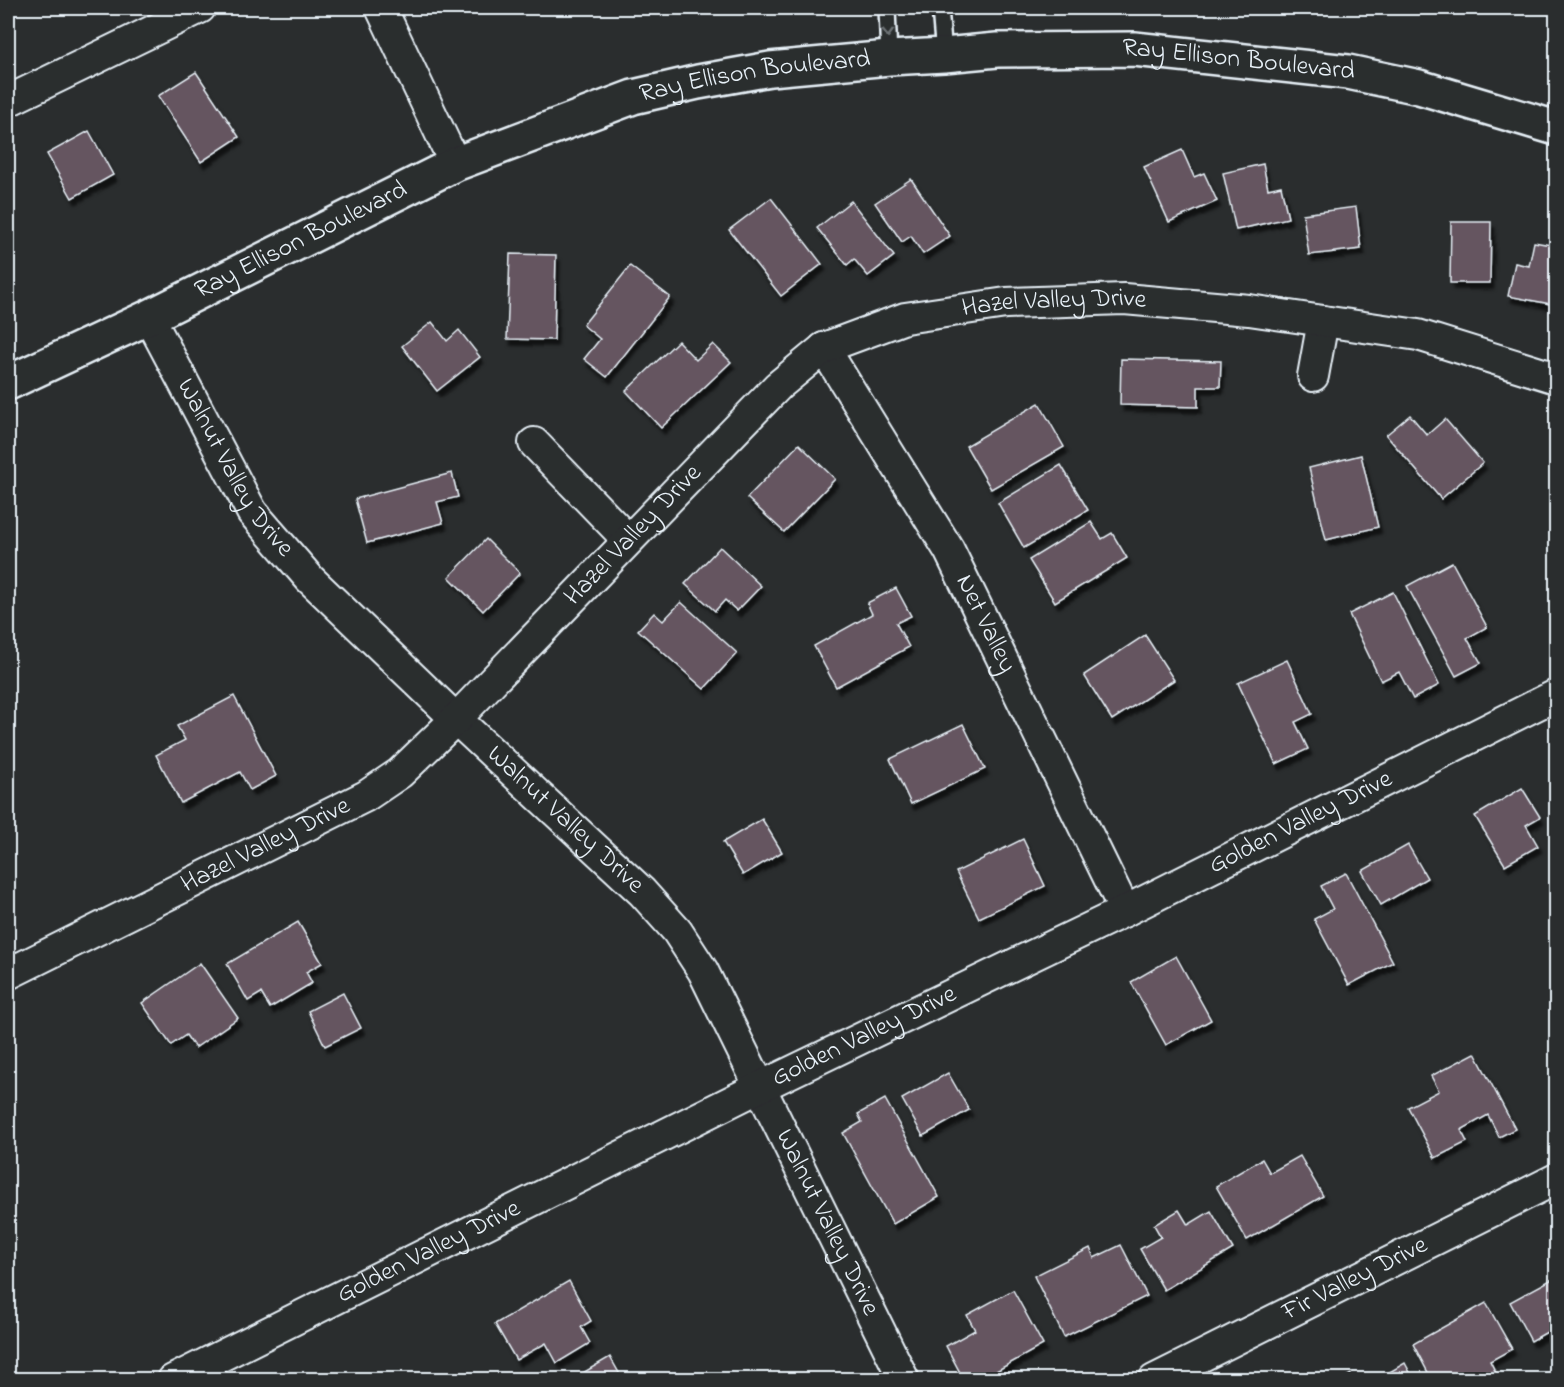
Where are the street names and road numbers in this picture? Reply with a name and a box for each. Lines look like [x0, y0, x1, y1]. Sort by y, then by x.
street label: Ray Ellison Boulevard [1122, 30, 1357, 92]
street label: Ray Ellison Boulevard [636, 41, 873, 114]
street label: Ray Ellison Boulevard [188, 171, 415, 310]
street label: Hazel Valley Drive [959, 280, 1148, 328]
street label: Walnut Valley Drive [166, 372, 303, 566]
street label: Hazel Valley Drive [556, 456, 712, 615]
street label: Net Valley [945, 568, 1025, 680]
street label: Walnut Valley Drive [477, 737, 652, 904]
street label: Golden Valley Drive [1202, 761, 1400, 885]
street label: Hazel Valley Drive [175, 788, 357, 904]
street label: Golden Valley Drive [766, 976, 964, 1097]
street label: Walnut Valley Drive [765, 1123, 889, 1323]
street label: Golden Valley Drive [330, 1190, 528, 1314]
street label: Fir Valley Drive [1275, 1227, 1435, 1332]

